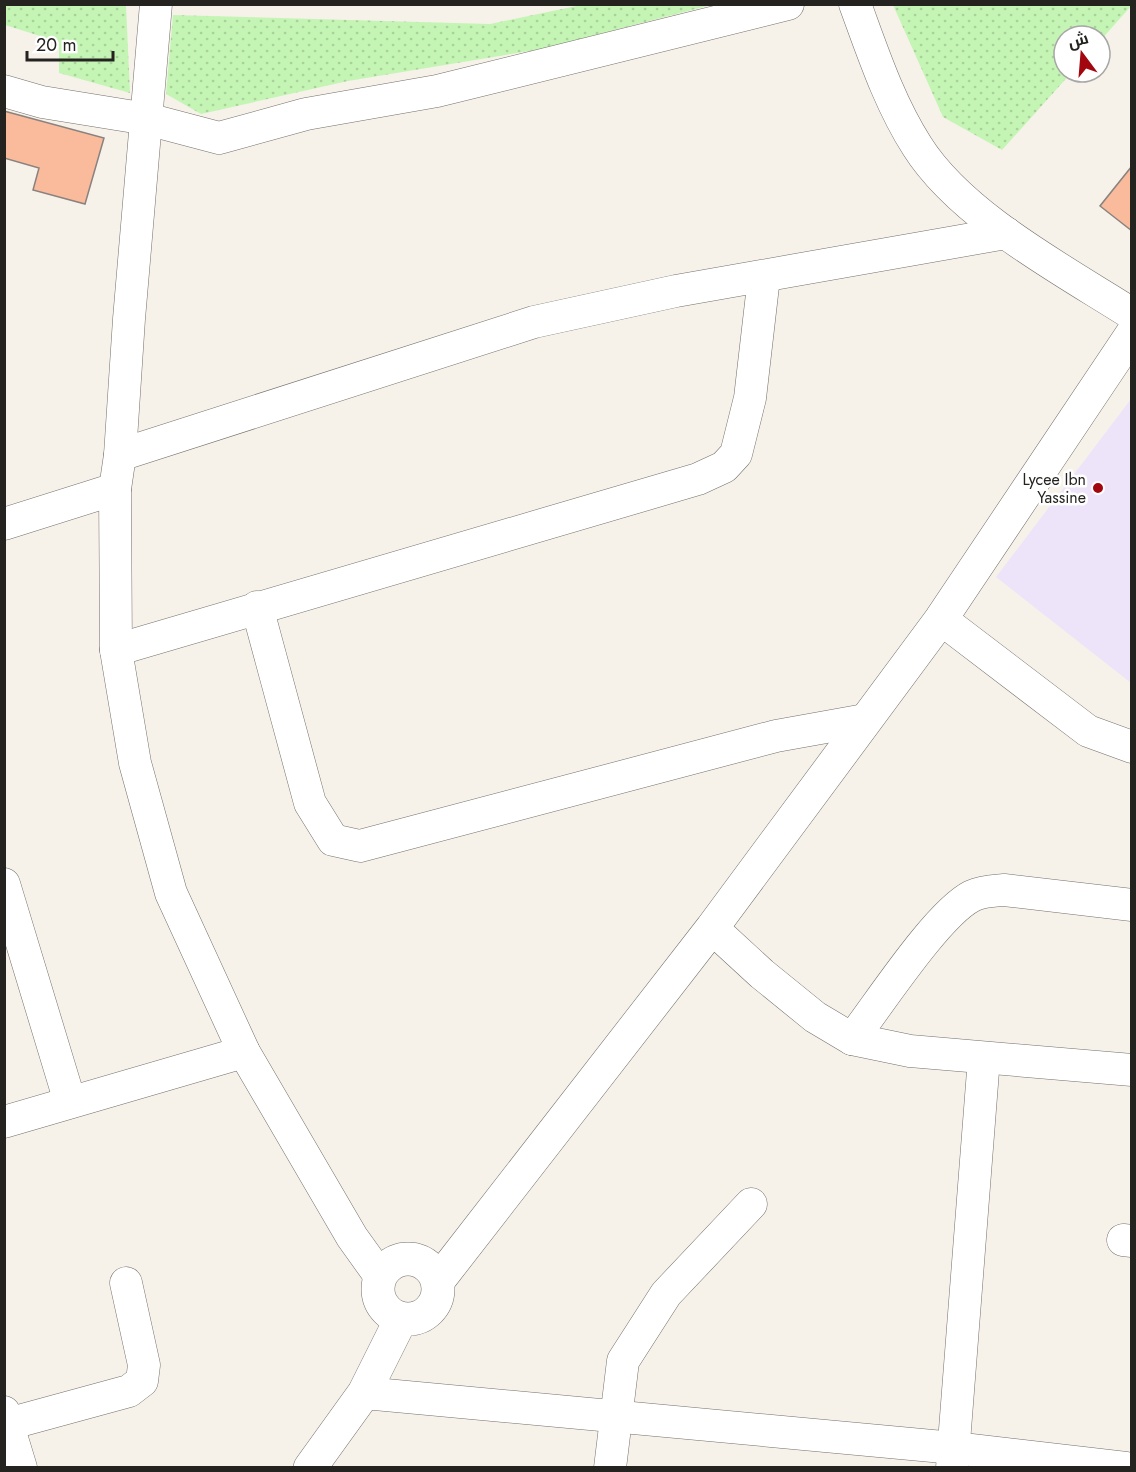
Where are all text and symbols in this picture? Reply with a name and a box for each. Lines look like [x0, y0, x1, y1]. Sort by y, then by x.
scale bar [27, 24, 112, 62]
north arrow [1052, 24, 1112, 84]
text: ش [1065, 26, 1091, 54]
text: 20 m [36, 32, 76, 58]
place label: Lycee Ibn Yassine [1022, 468, 1086, 509]
marker: Lycee Ibn Yassine [1091, 481, 1105, 495]

